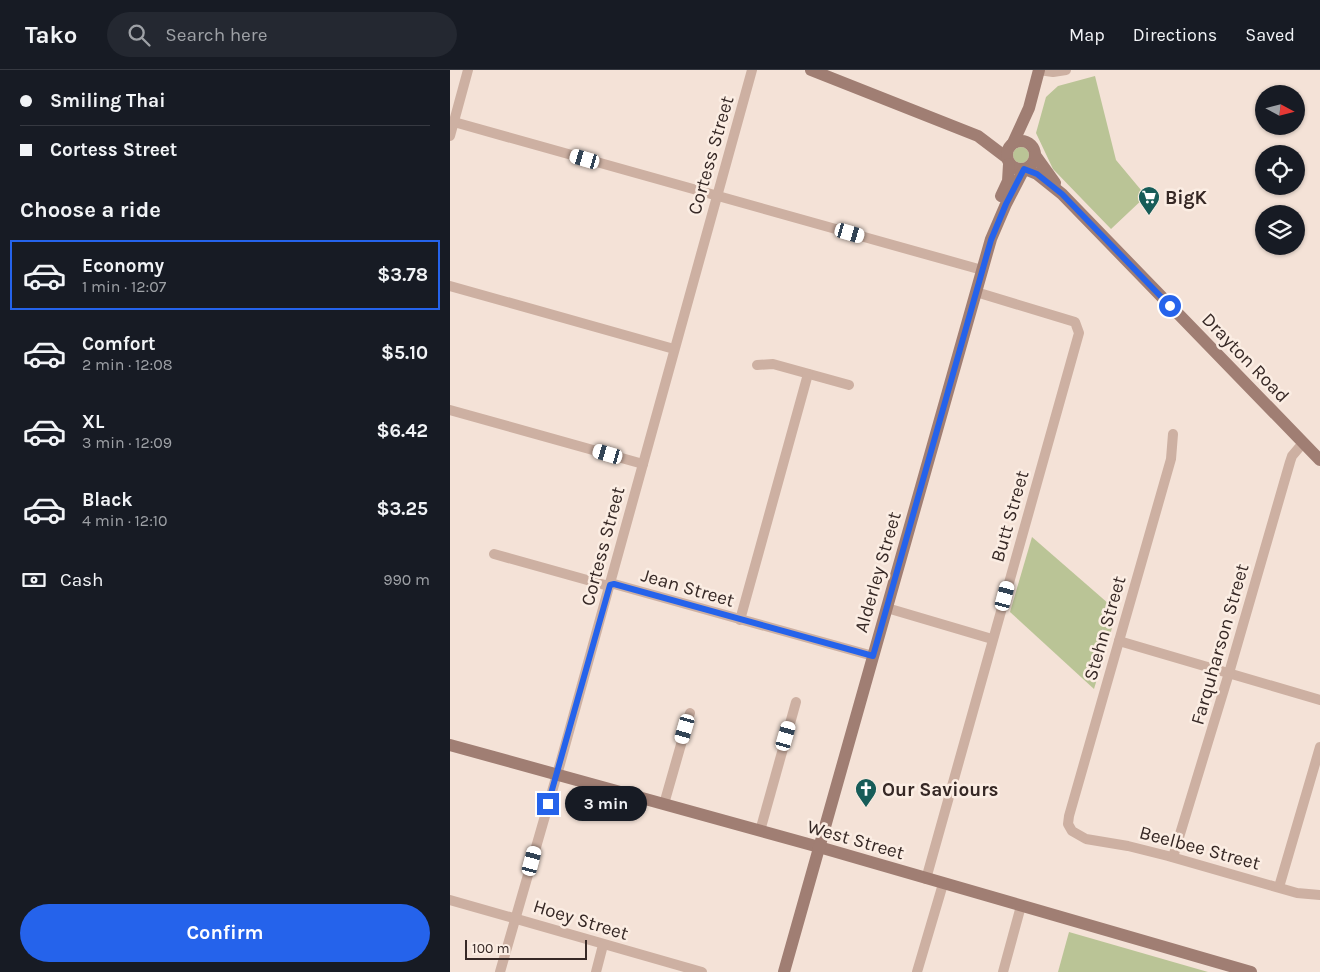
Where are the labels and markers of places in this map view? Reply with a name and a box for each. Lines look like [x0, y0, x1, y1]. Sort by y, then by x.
supermarket icon: BigK [1137, 185, 1161, 216]
place label: BigK [1165, 187, 1208, 209]
church icon: Our Saviours [854, 777, 878, 808]
place label: Our Saviours [882, 779, 999, 801]

